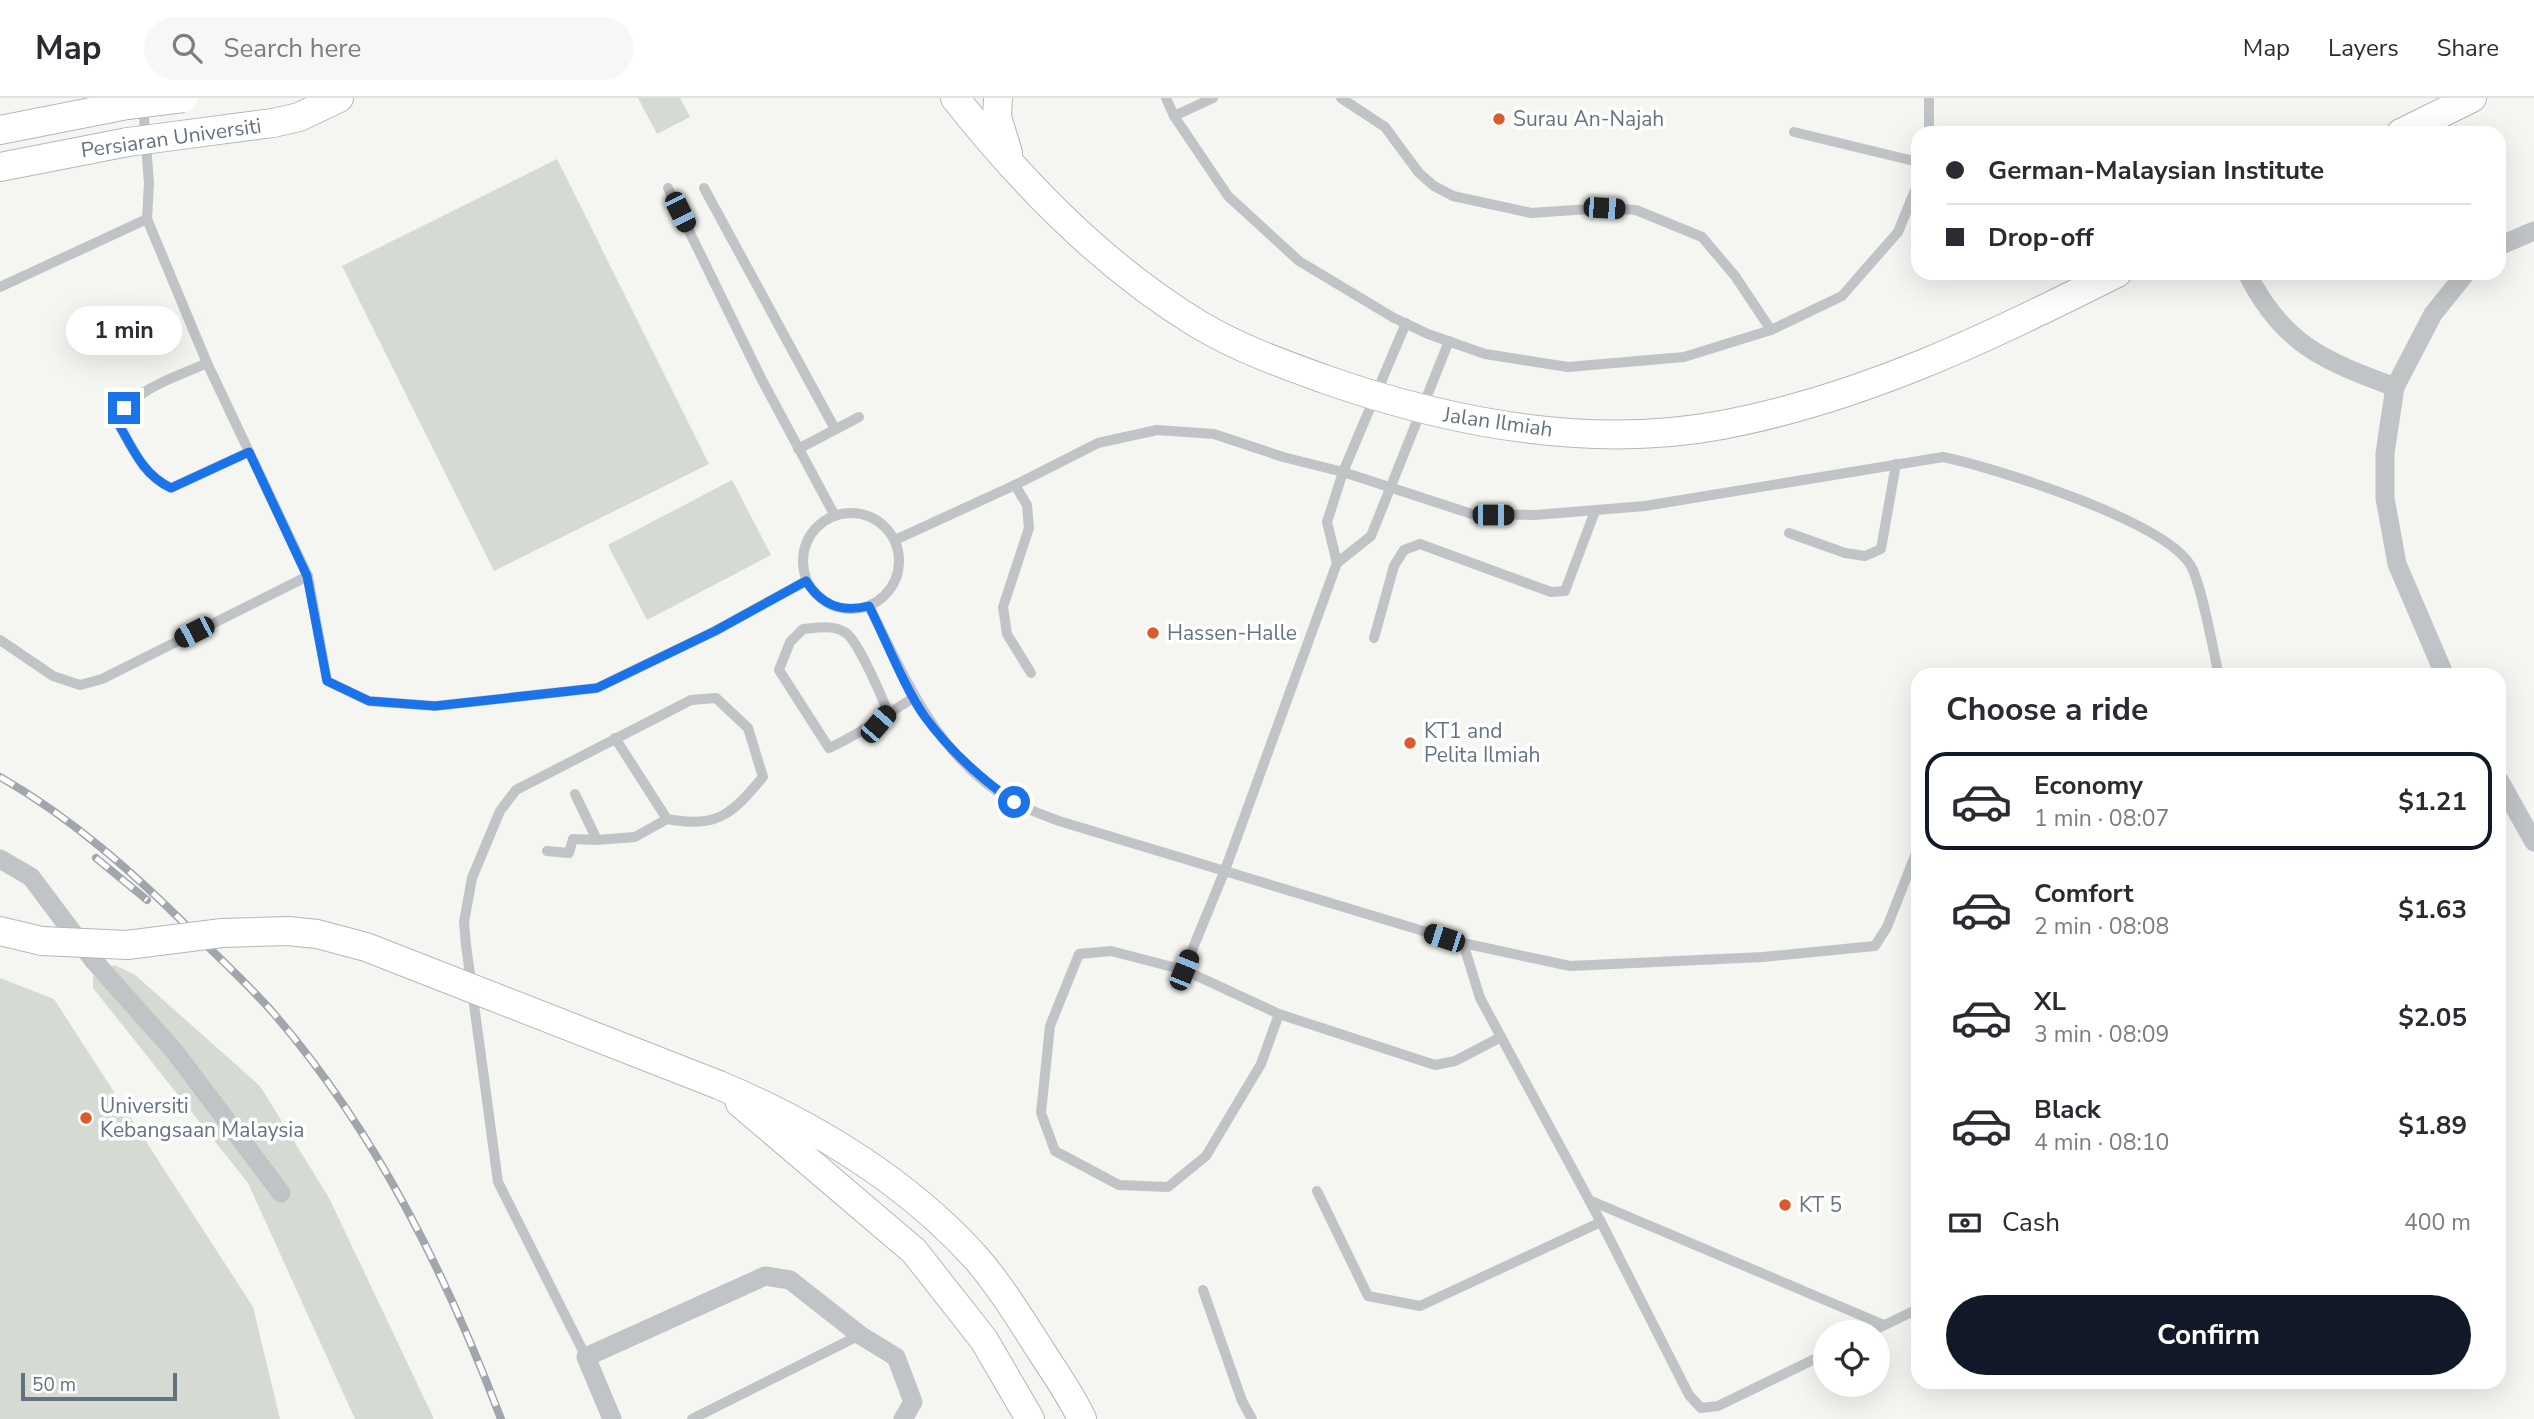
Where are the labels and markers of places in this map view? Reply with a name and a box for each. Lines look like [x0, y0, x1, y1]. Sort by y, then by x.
place label: Surau An-Najah [1513, 105, 1664, 133]
marker: Surau An-Najah [1491, 111, 1507, 127]
place label: Hassen-Halle [1167, 619, 1297, 647]
marker: Hassen-Halle [1145, 625, 1161, 641]
place label: KT1 and Pelita Ilmiah [1424, 717, 1540, 769]
marker: KT1 and Pelita Ilmiah [1402, 735, 1418, 751]
place label: Universiti Kebangsaan Malaysia [100, 1092, 304, 1144]
marker: Universiti Kebangsaan Malaysia [78, 1110, 94, 1126]
place label: KT 5 [1799, 1191, 1842, 1219]
marker: KT 5 [1777, 1197, 1793, 1213]

